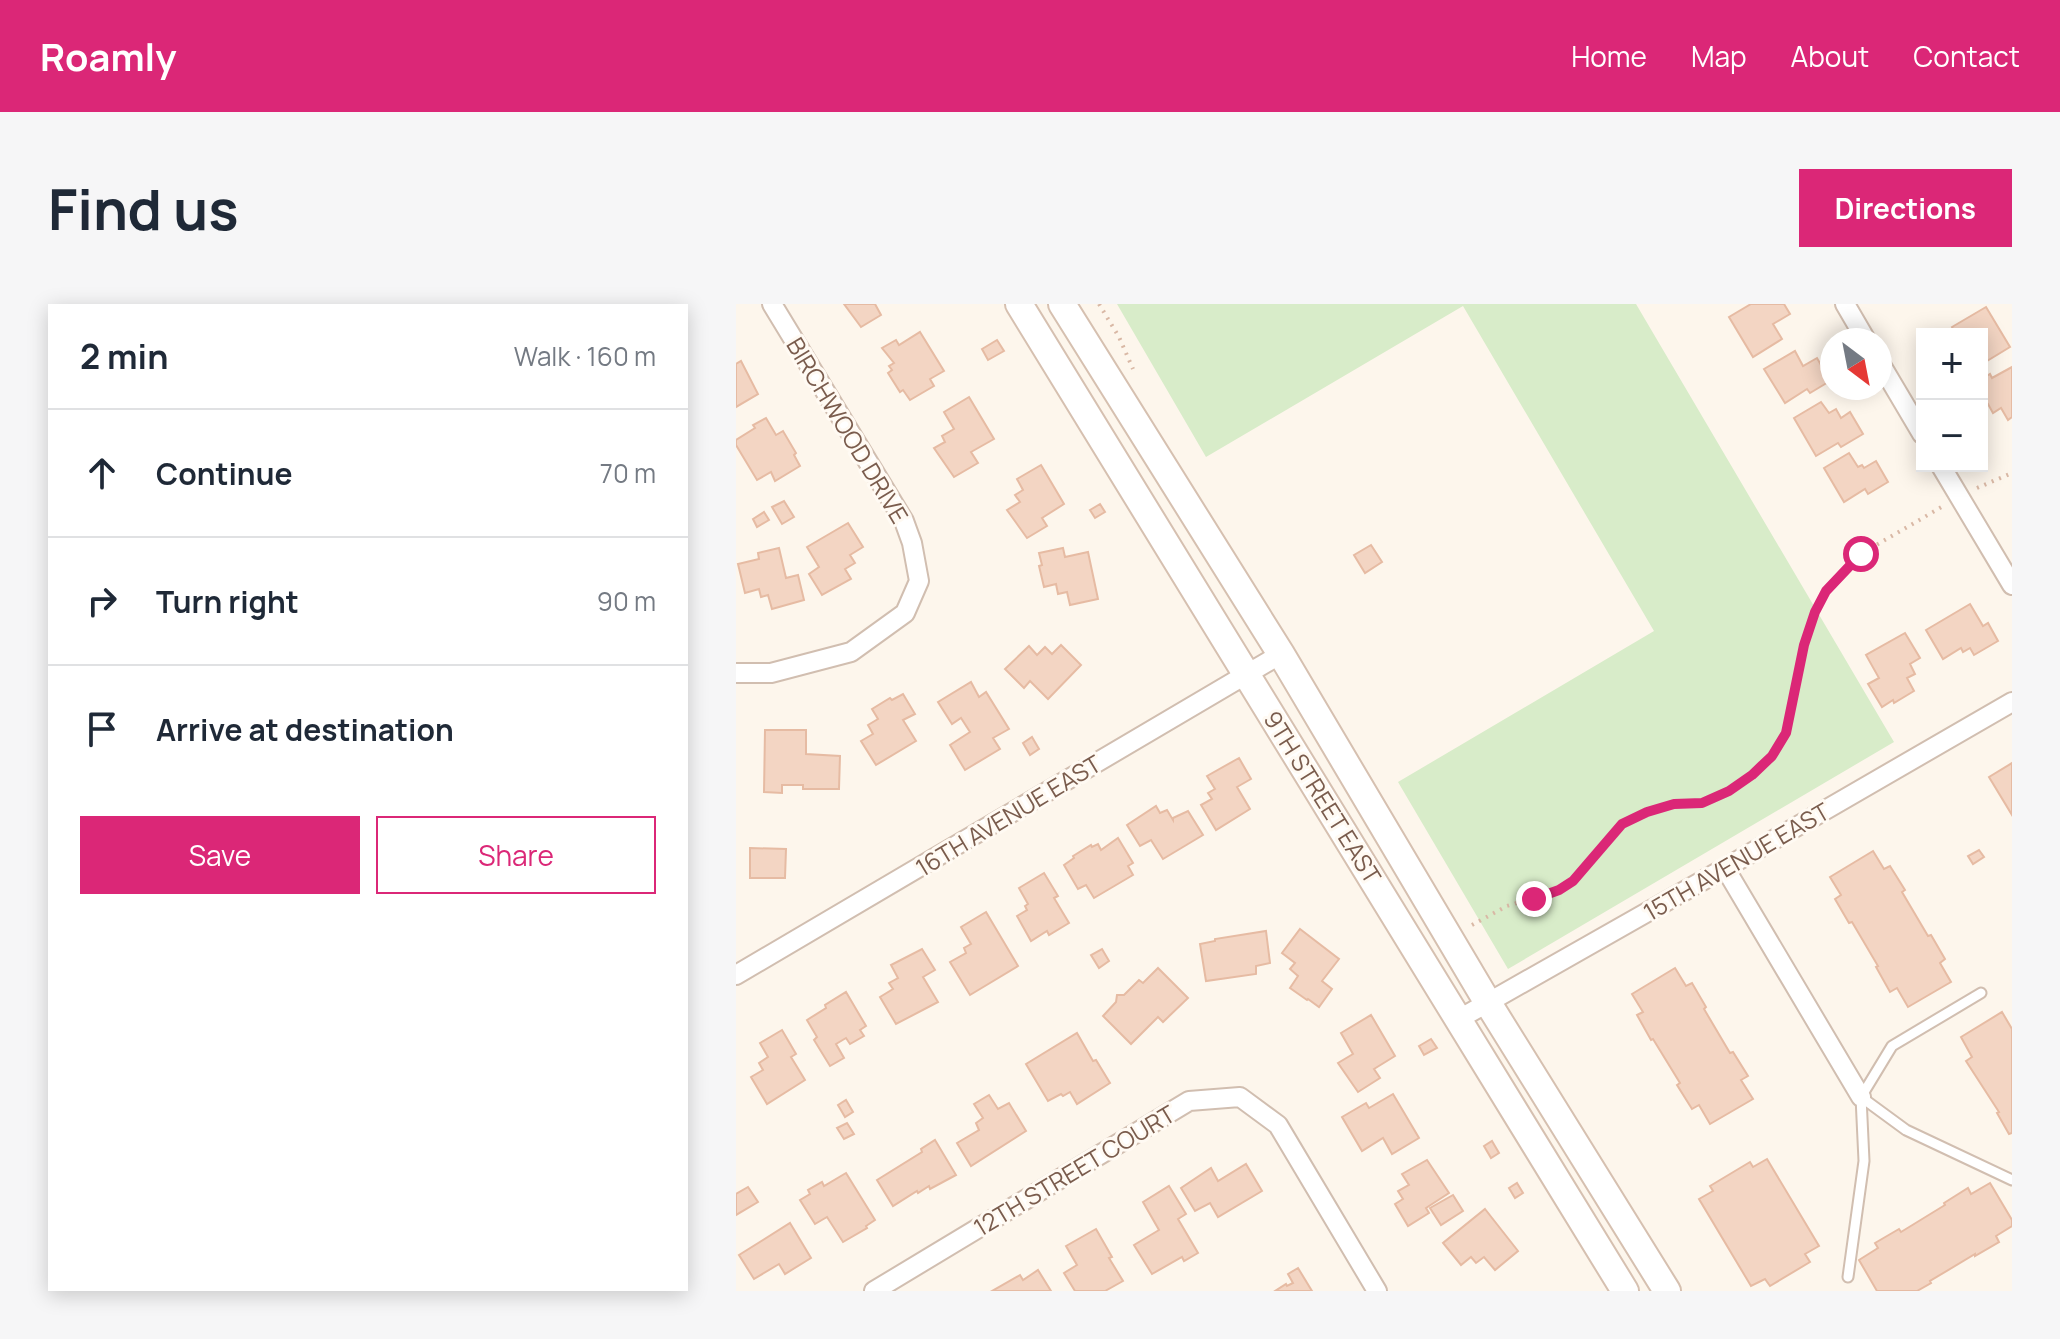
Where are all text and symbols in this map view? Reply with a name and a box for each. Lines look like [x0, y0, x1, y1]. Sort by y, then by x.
text: Roamly [40, 30, 177, 82]
text: Home [1571, 37, 1647, 75]
text: Map [1691, 37, 1747, 75]
text: About [1791, 37, 1869, 75]
text: Contact [1913, 37, 2020, 75]
button: Directions [1799, 169, 2012, 247]
text: Find us [48, 170, 239, 247]
north arrow [1820, 328, 1892, 400]
map controls [1916, 328, 1988, 472]
button: + [1916, 328, 1988, 400]
street label: BIRCHWOOD DRIVE [779, 331, 917, 529]
text: 2 min [80, 333, 168, 379]
text: Walk · 160 m [514, 338, 656, 374]
button: − [1916, 400, 1988, 472]
icon: ahead [80, 451, 124, 495]
text: Continue [156, 453, 292, 494]
text: 70 m [600, 455, 656, 491]
route start [1843, 536, 1879, 572]
icon: right [80, 579, 124, 623]
text: Turn right [156, 581, 299, 622]
text: 90 m [597, 583, 656, 619]
street label: 9TH STREET EAST [1257, 704, 1390, 890]
icon: arrive [80, 707, 124, 751]
text: Arrive at destination [156, 709, 454, 750]
street label: 16TH AVENUE EAST [909, 746, 1107, 883]
street label: 15TH AVENUE EAST [1637, 794, 1836, 928]
button: Save [80, 816, 360, 894]
button: Share [376, 816, 656, 894]
route end [1516, 881, 1552, 917]
street label: 12TH STREET COURT [967, 1096, 1181, 1243]

